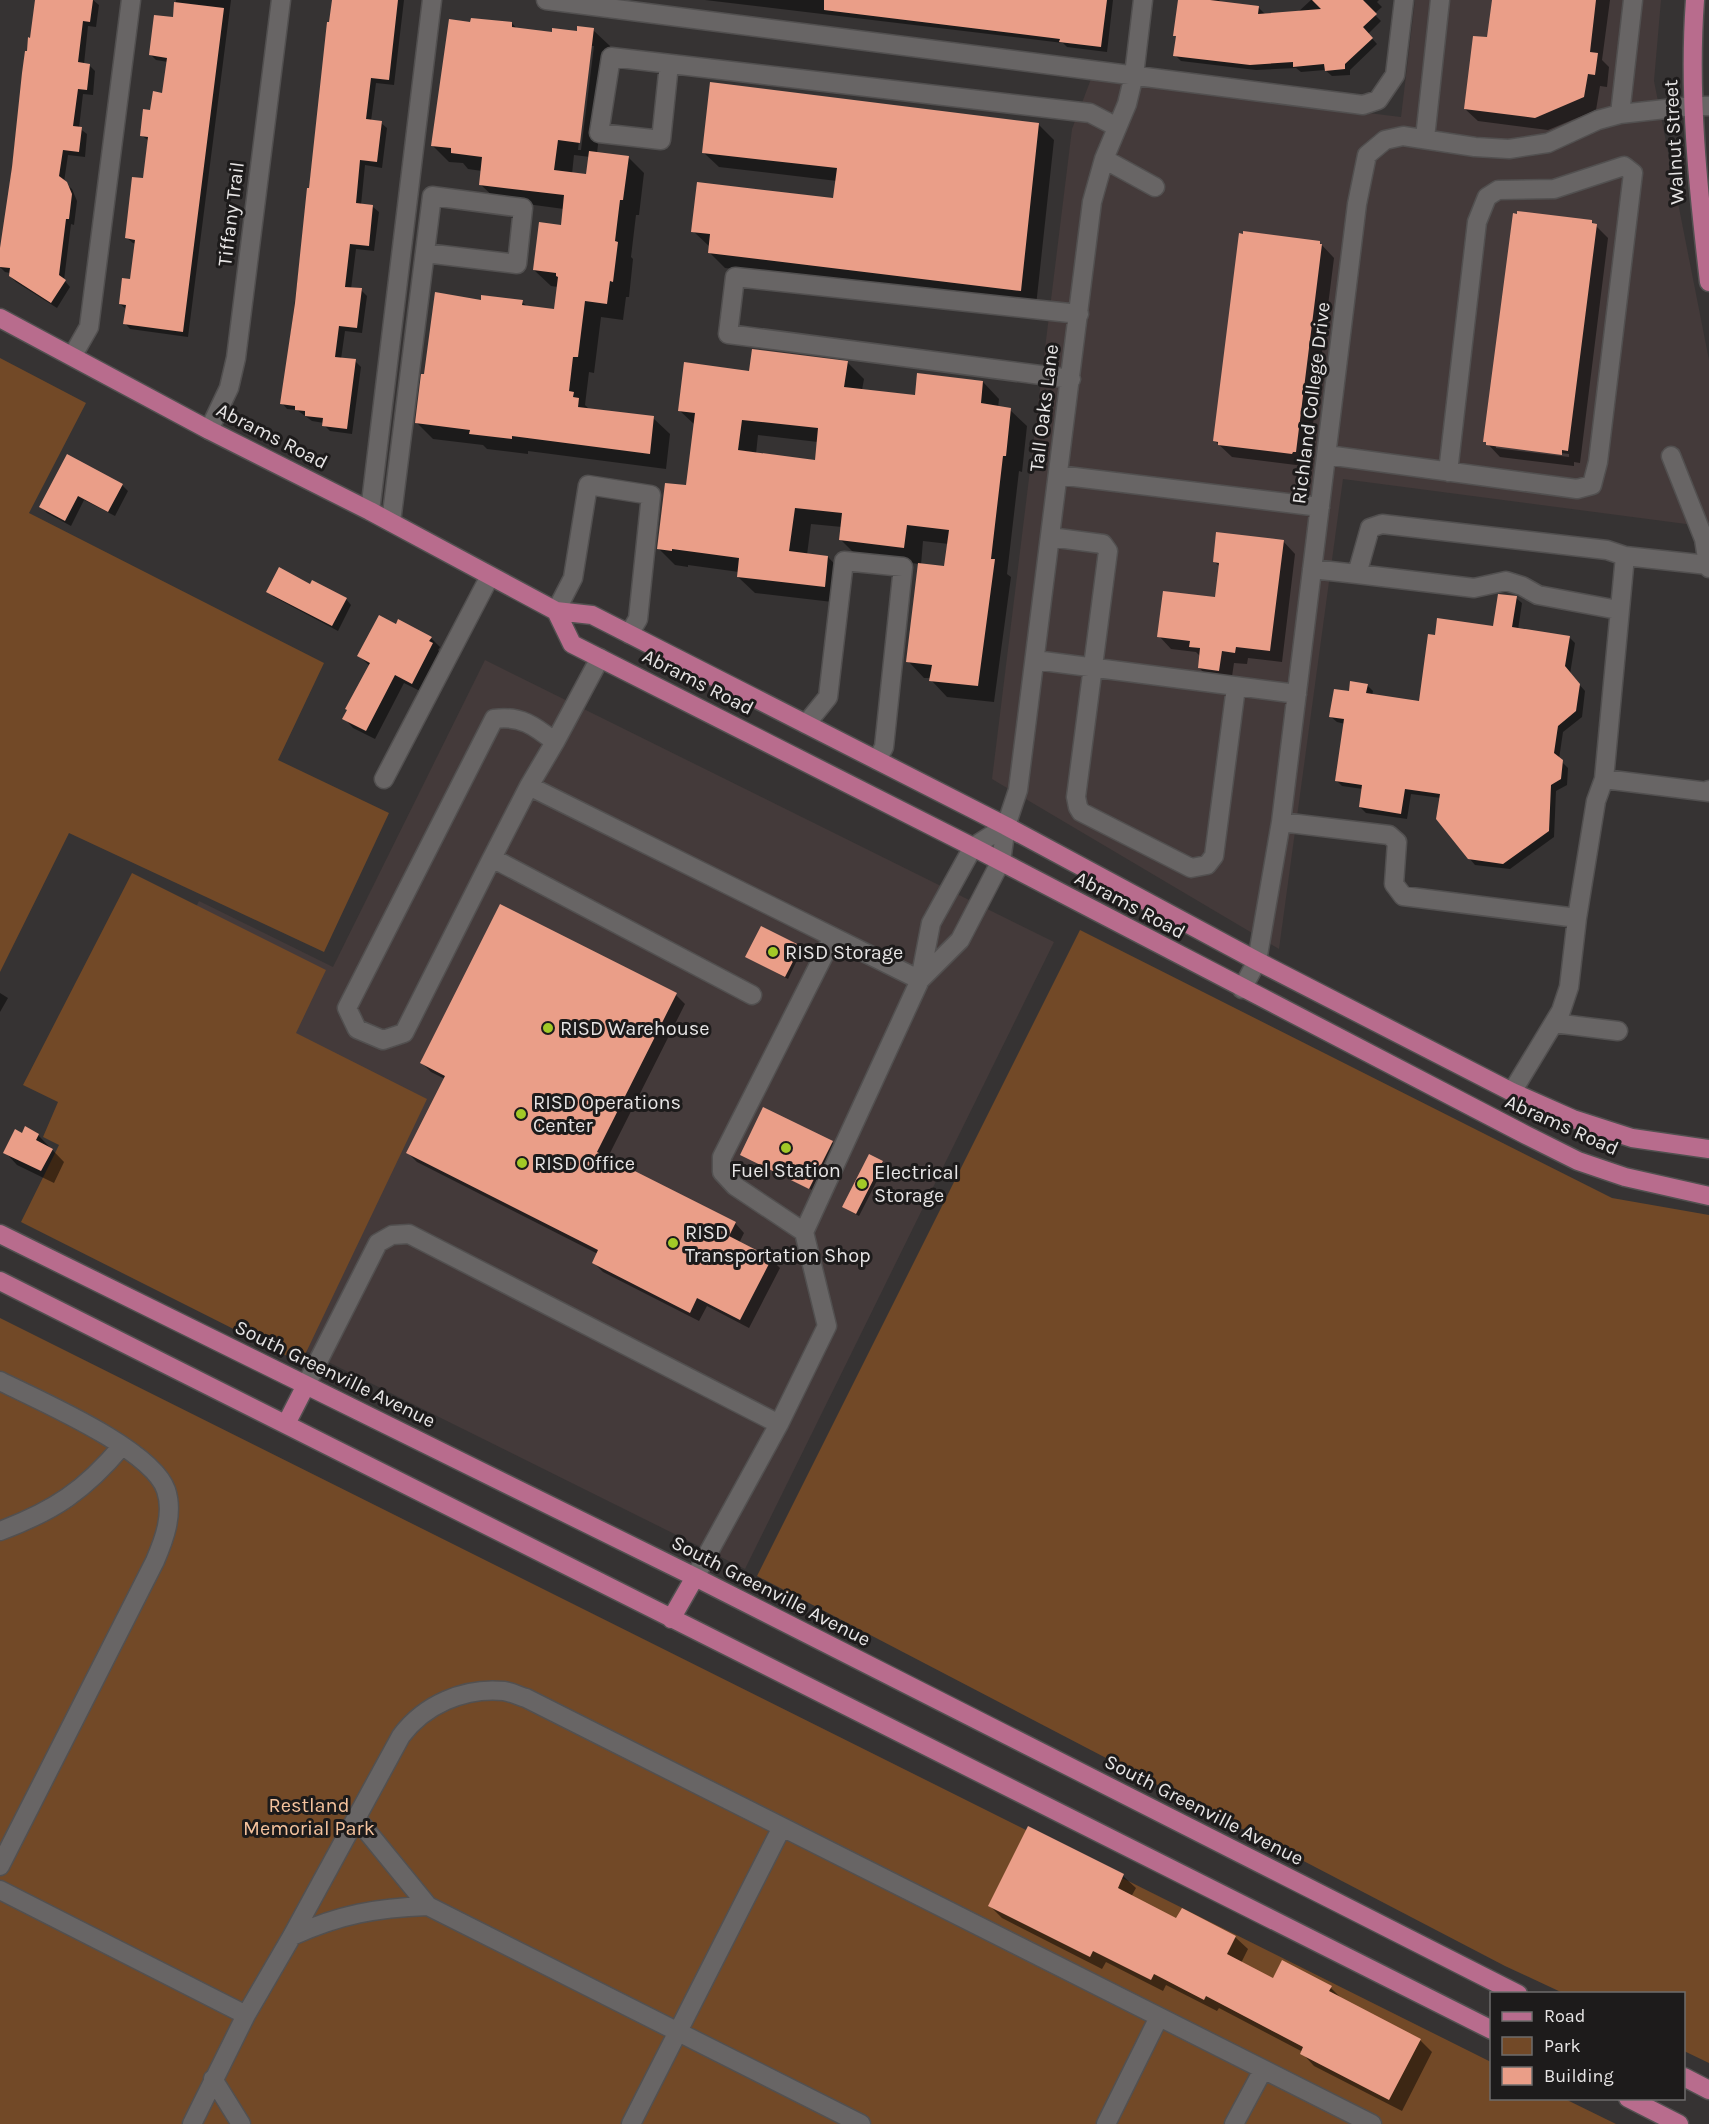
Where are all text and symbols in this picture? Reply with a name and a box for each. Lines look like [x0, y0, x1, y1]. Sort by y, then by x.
street label: Walnut Street [1659, 78, 1689, 205]
street label: Tiffany Trail [213, 160, 249, 268]
street label: Richland College Drive [1287, 301, 1335, 505]
street label: Tall Oaks Lane [1025, 343, 1063, 473]
street label: Abrams Road [213, 398, 331, 474]
street label: Abrams Road [639, 644, 757, 720]
street label: Abrams Road [1071, 866, 1189, 944]
place label: RISD Storage [785, 941, 903, 964]
marker: RISD Storage [766, 945, 780, 959]
place label: RISD Warehouse [560, 1017, 710, 1040]
marker: RISD Warehouse [541, 1021, 555, 1035]
street label: Abrams Road [1502, 1090, 1622, 1160]
place label: RISD Operations Center [533, 1091, 681, 1137]
marker: RISD Operations Center [514, 1107, 528, 1121]
marker: Fuel Station [779, 1141, 793, 1155]
place label: RISD Office [534, 1152, 635, 1175]
marker: RISD Office [515, 1156, 529, 1170]
place label: Fuel Station [731, 1159, 841, 1182]
place label: Electrical Storage [874, 1161, 959, 1207]
marker: Electrical Storage [855, 1177, 869, 1191]
place label: RISD Transportation Shop [685, 1221, 871, 1267]
marker: RISD Transportation Shop [666, 1236, 680, 1250]
street label: South Greenville Avenue [231, 1315, 439, 1433]
street label: South Greenville Avenue [668, 1531, 874, 1651]
street label: South Greenville Avenue [1101, 1750, 1307, 1870]
park label: Restland Memorial Park [243, 1794, 375, 1840]
legend [1490, 1992, 1685, 2100]
text: Road [1544, 2005, 1585, 2027]
text: Park [1544, 2035, 1581, 2057]
text: Building [1544, 2065, 1614, 2087]

